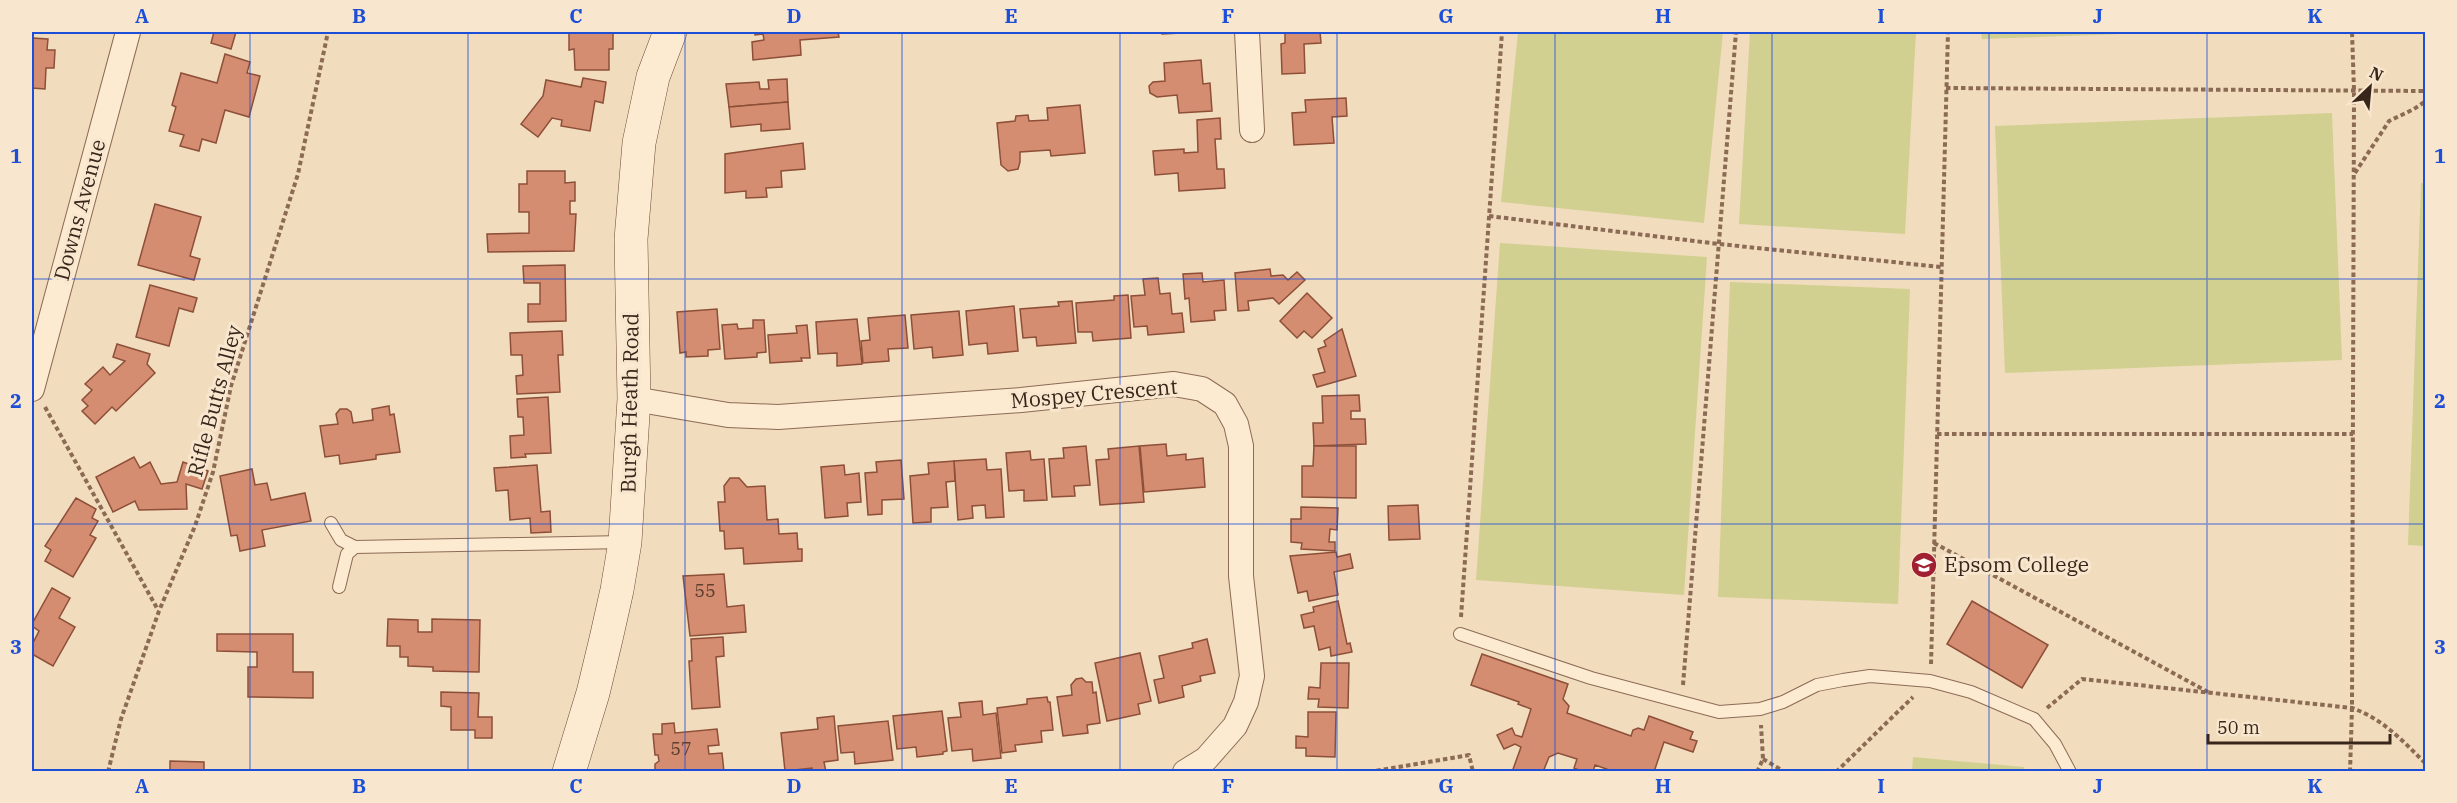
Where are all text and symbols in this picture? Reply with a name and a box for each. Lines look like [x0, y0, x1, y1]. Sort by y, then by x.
text: A [135, 2, 149, 29]
text: B [352, 2, 366, 29]
text: C [569, 2, 583, 29]
text: D [786, 2, 802, 29]
text: E [1004, 2, 1018, 29]
text: F [1222, 2, 1234, 29]
text: G [1438, 2, 1454, 29]
text: H [1655, 2, 1671, 29]
text: I [1877, 2, 1885, 29]
text: J [2093, 2, 2103, 29]
text: K [2307, 2, 2323, 29]
north arrow [2340, 57, 2400, 117]
text: N [2367, 62, 2387, 85]
street label: Downs Avenue [47, 136, 111, 283]
text: 1 [10, 142, 22, 169]
text: 1 [2434, 142, 2446, 169]
street label: Burgh Heath Road [613, 312, 645, 493]
street label: Rifle Butts Alley [180, 321, 248, 480]
street label: Mospey Crescent [1009, 372, 1179, 414]
text: 2 [10, 387, 22, 414]
text: 2 [2434, 387, 2446, 414]
school or university icon: Epsom College [1909, 550, 1939, 580]
place label: Epsom College [1944, 550, 2089, 578]
house number: 55 [694, 579, 716, 602]
text: 3 [10, 633, 22, 660]
text: 3 [2434, 633, 2446, 660]
scale bar [2208, 707, 2390, 745]
text: 50 m [2217, 716, 2260, 739]
house number: 57 [670, 737, 692, 760]
text: A [135, 772, 149, 799]
text: B [352, 772, 366, 799]
text: C [569, 772, 583, 799]
text: D [786, 772, 802, 799]
text: E [1004, 772, 1018, 799]
text: F [1222, 772, 1234, 799]
text: G [1438, 772, 1454, 799]
text: H [1655, 772, 1671, 799]
text: I [1877, 772, 1885, 799]
text: J [2093, 772, 2103, 799]
text: K [2307, 772, 2323, 799]

